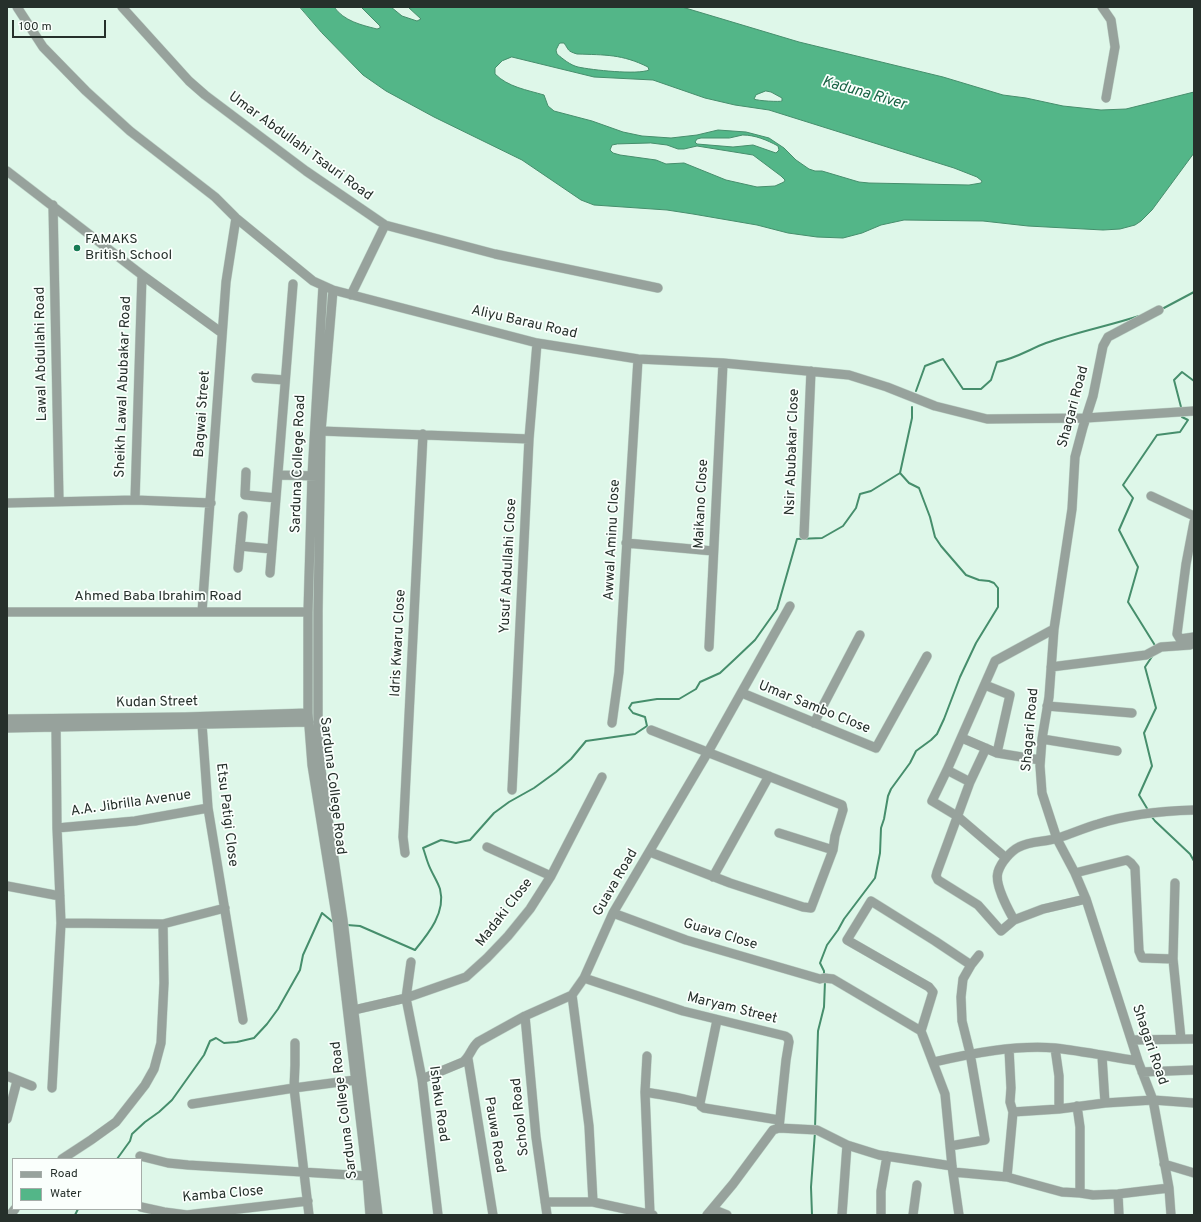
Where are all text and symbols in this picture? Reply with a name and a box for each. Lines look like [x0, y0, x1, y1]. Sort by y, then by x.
scale bar [14, 12, 108, 38]
text: 100 m [19, 19, 52, 35]
water label: Kaduna River [820, 73, 908, 115]
street label: Umar Abdullahi Tsauri Road [225, 89, 375, 205]
place label: FAMAKS British School [85, 232, 172, 264]
marker: FAMAKS British School [72, 243, 82, 253]
street label: Lawal Abdullahi Road [32, 287, 52, 421]
street label: Sheikh Lawal Abubakar Road [112, 296, 136, 478]
street label: Aliyu Barau Road [469, 303, 579, 343]
street label: Shagari Road [1055, 364, 1093, 450]
street label: Bagwai Street [192, 370, 214, 458]
street label: Nsir Abubakar Close [782, 388, 804, 516]
street label: Sarduna College Road [288, 394, 310, 534]
street label: Maikano Close [691, 459, 713, 549]
street label: Awwal Aminu Close [601, 479, 625, 601]
street label: Yusuf Abdullahi Close [497, 498, 521, 634]
street label: Ahmed Baba Ibrahim Road [74, 589, 242, 605]
street label: Idris Kwaru Close [388, 589, 410, 697]
street label: Umar Sambo Close [756, 678, 872, 738]
street label: Shagari Road [1019, 687, 1043, 773]
street label: Kudan Street [116, 694, 198, 712]
street label: Sarduna College Road [315, 716, 349, 856]
street label: Etsu Patigi Close [211, 762, 241, 868]
street label: A.A. Jibrilla Avenue [70, 787, 192, 821]
street label: Guava Road [590, 846, 642, 920]
street label: Madaki Close [473, 875, 537, 951]
street label: Guava Close [681, 916, 759, 954]
street label: Maryam Street [685, 990, 779, 1028]
street label: Shagari Road [1127, 1003, 1171, 1087]
street label: Sarduna College Road [328, 1040, 362, 1180]
street label: Ishaku Road [424, 1065, 452, 1143]
street label: School Road [509, 1077, 533, 1157]
street label: Pauwa Road [480, 1096, 508, 1174]
legend [12, 1158, 142, 1210]
text: Road [50, 1166, 78, 1182]
street label: Kamba Close [182, 1183, 264, 1207]
text: Water [50, 1186, 82, 1202]

